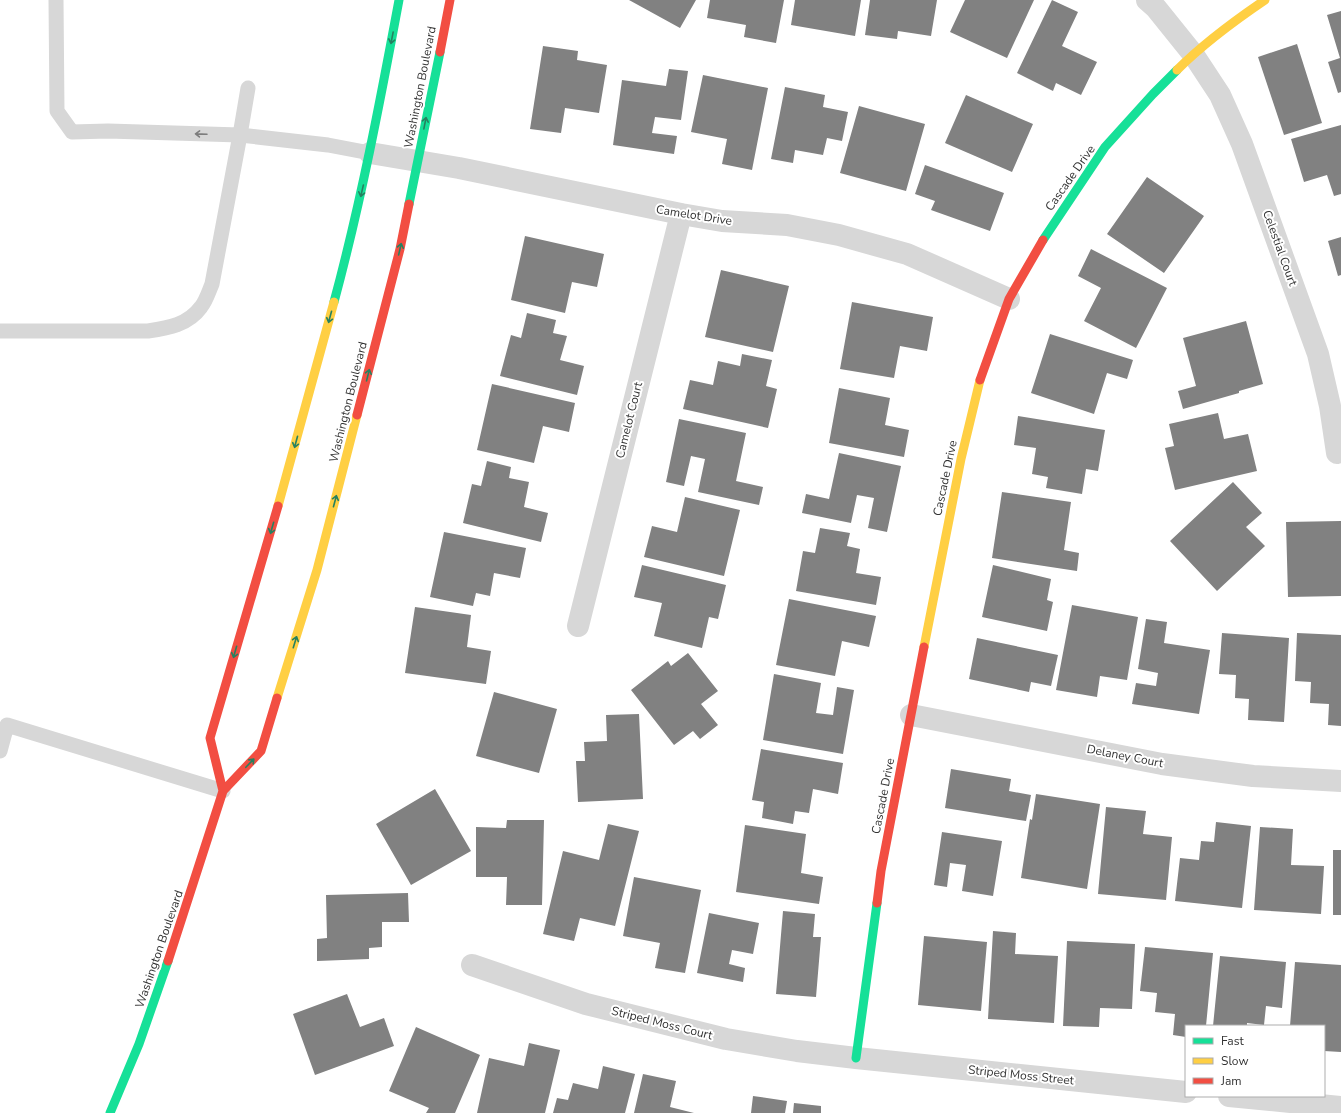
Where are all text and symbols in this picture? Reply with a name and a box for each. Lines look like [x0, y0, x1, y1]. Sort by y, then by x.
street label: Washington Boulevard [400, 25, 440, 149]
one-way arrow [388, 31, 396, 44]
one-way arrow [421, 116, 429, 129]
one-way arrow [195, 130, 208, 138]
street label: Cascade Drive [1041, 142, 1099, 214]
one-way arrow [357, 184, 365, 197]
street label: Camelot Drive [655, 201, 733, 229]
street label: Celestial Court [1259, 208, 1301, 289]
one-way arrow [396, 243, 404, 256]
one-way arrow [326, 310, 333, 323]
street label: Washington Boulevard [325, 340, 371, 464]
one-way arrow [365, 369, 372, 382]
street label: Camelot Court [612, 379, 646, 460]
one-way arrow [292, 435, 299, 448]
street label: Cascade Drive [929, 439, 961, 517]
one-way arrow [332, 495, 340, 508]
one-way arrow [268, 521, 275, 534]
one-way arrow [292, 636, 299, 649]
one-way arrow [231, 646, 238, 659]
street label: Delaney Court [1085, 741, 1165, 771]
street label: Cascade Drive [868, 757, 898, 835]
one-way arrow [245, 758, 255, 768]
street label: Washington Boulevard [131, 888, 187, 1010]
street label: Striped Moss Court [610, 1003, 715, 1043]
legend [1185, 1025, 1325, 1097]
text: Fast [1221, 1033, 1244, 1049]
text: Slow [1221, 1053, 1249, 1069]
street label: Striped Moss Street [967, 1061, 1076, 1089]
text: Jam [1220, 1073, 1242, 1089]

